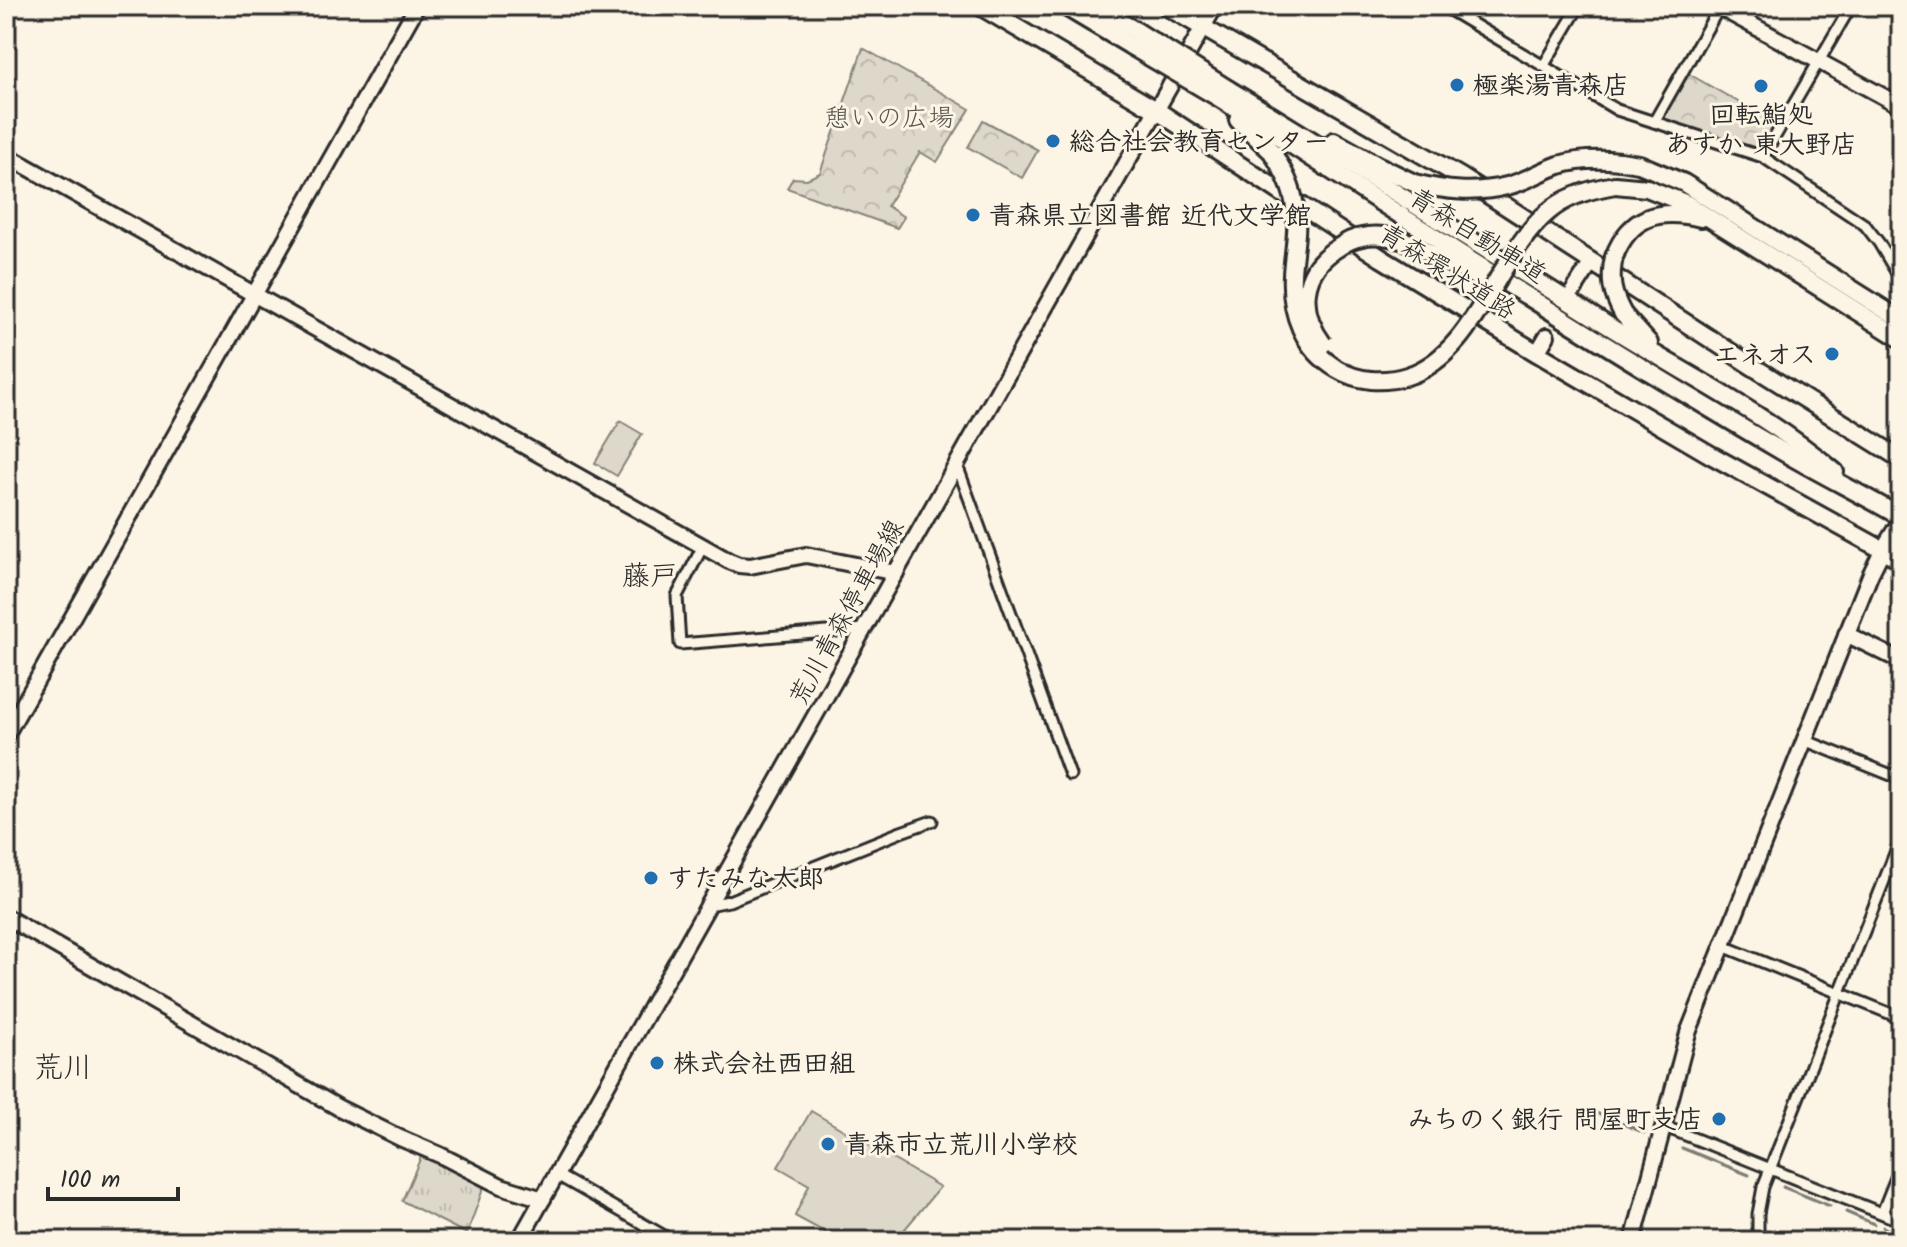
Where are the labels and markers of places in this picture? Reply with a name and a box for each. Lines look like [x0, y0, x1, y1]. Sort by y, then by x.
place label: 極楽湯青森店 [1473, 66, 1629, 108]
marker: 極楽湯青森店 [1448, 76, 1466, 94]
marker: 回転鮨処 あすか 東大野店 [1752, 77, 1770, 95]
place label: 回転鮨処 あすか 東大野店 [1665, 95, 1857, 167]
place label: 総合社会教育センター [1069, 122, 1329, 164]
marker: 総合社会教育センター [1044, 132, 1062, 150]
place label: 青森県立図書館 近代文学館 [989, 196, 1311, 238]
marker: 青森県立図書館 近代文学館 [964, 206, 982, 224]
place label: エネオス [1714, 335, 1816, 377]
marker: エネオス [1823, 345, 1841, 363]
place label: すたみな太郎 [667, 859, 824, 901]
marker: すたみな太郎 [642, 869, 660, 887]
place label: 株式会社西田組 [673, 1044, 855, 1086]
marker: 株式会社西田組 [648, 1054, 666, 1072]
place label: みちのく銀行 問屋町支店 [1408, 1100, 1703, 1142]
marker: みちのく銀行 問屋町支店 [1710, 1110, 1728, 1128]
place label: 青森市立荒川小学校 [844, 1125, 1078, 1167]
marker: 青森市立荒川小学校 [819, 1135, 837, 1153]

